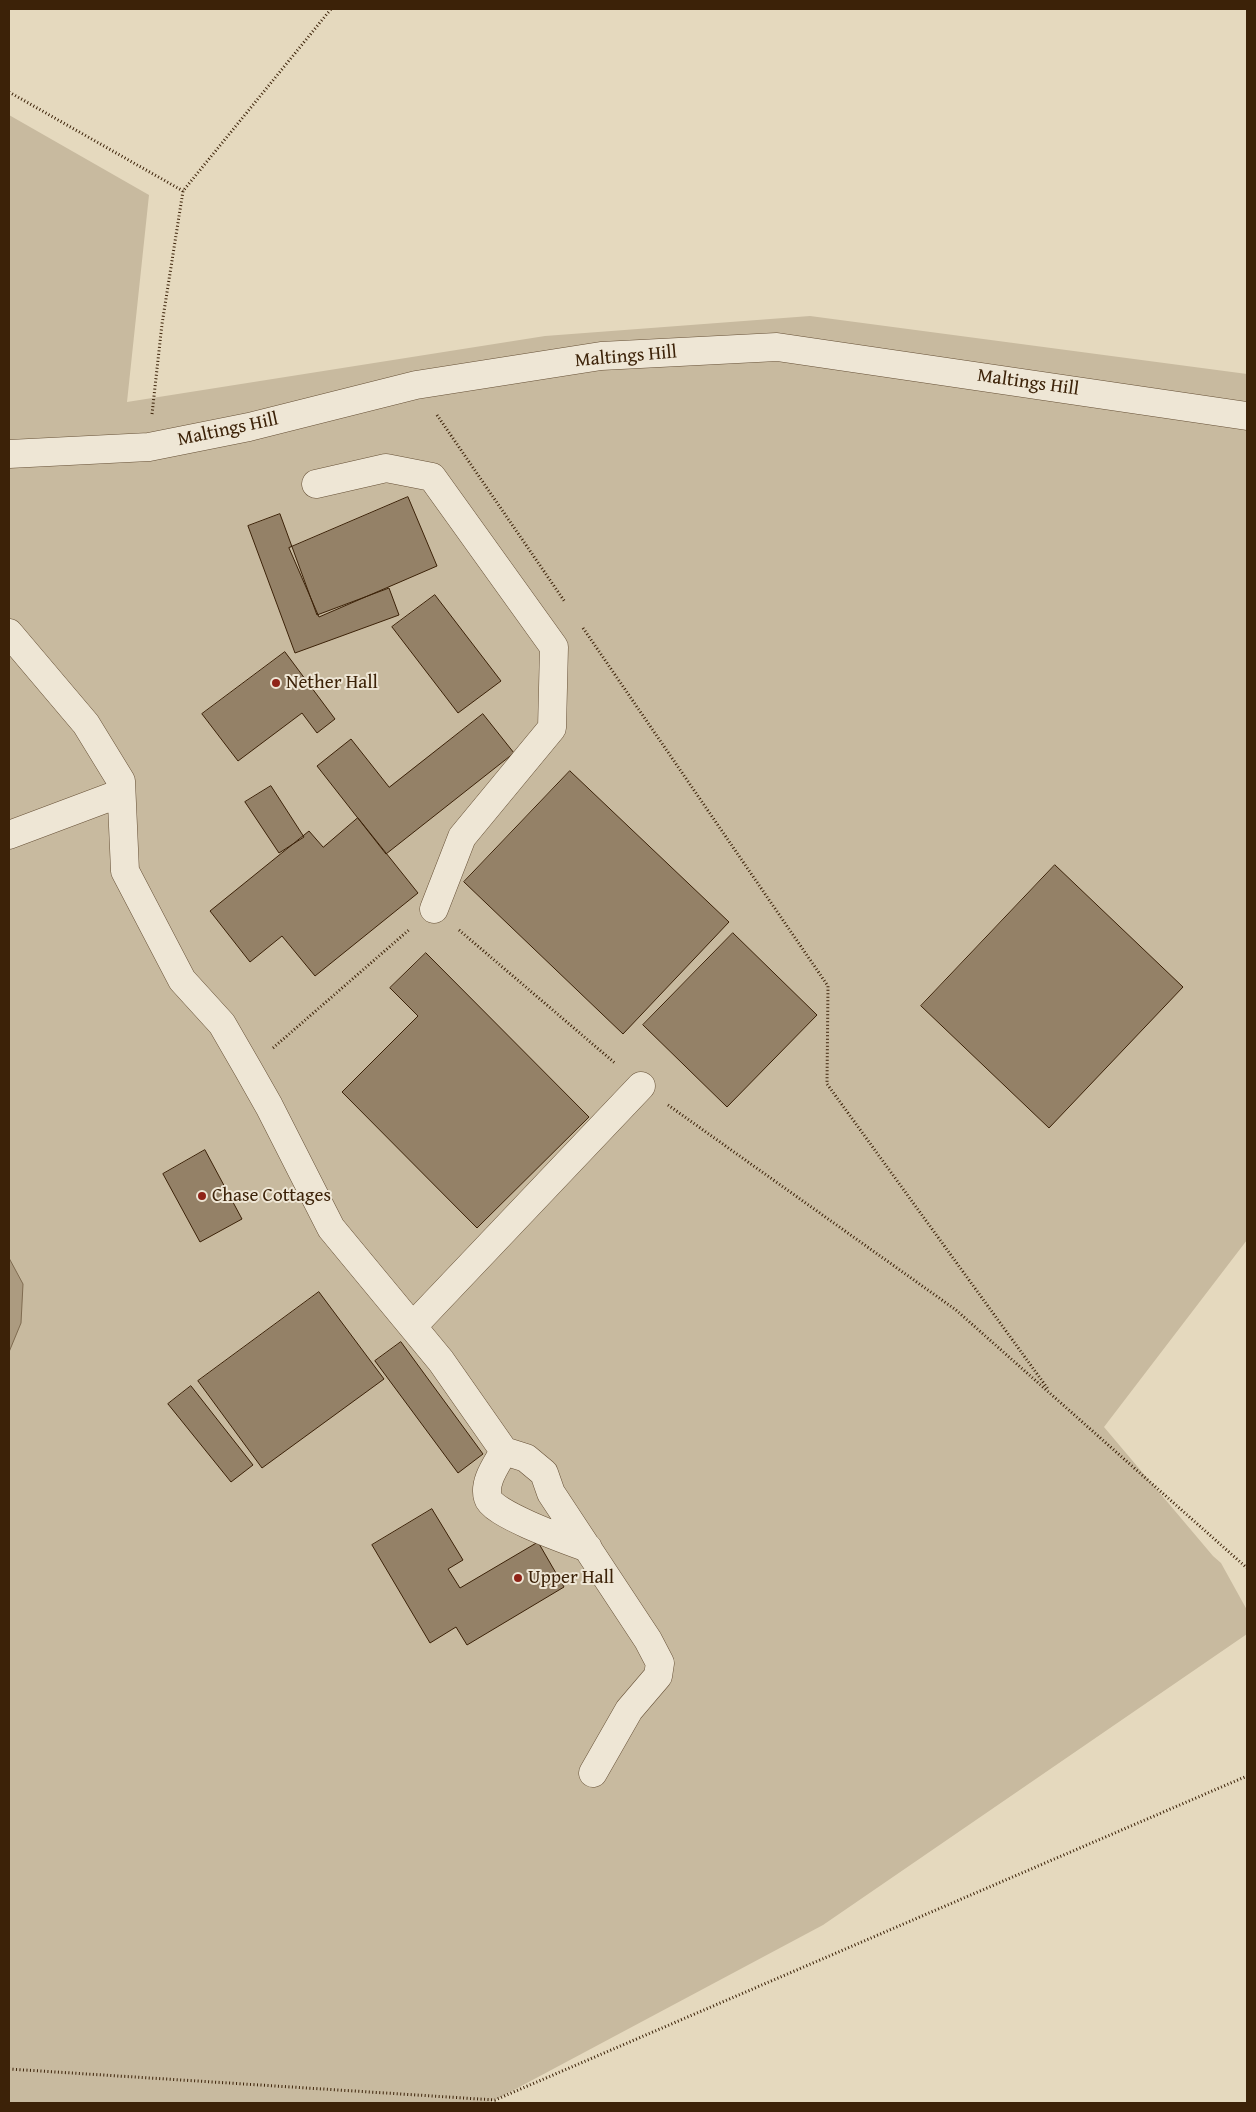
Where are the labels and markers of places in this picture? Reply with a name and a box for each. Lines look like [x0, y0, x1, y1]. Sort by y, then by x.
place label: Nether Hall [286, 672, 378, 694]
marker: Nether Hall [270, 677, 282, 689]
place label: Chase Cottages [212, 1185, 331, 1207]
marker: Chase Cottages [196, 1190, 208, 1202]
place label: Upper Hall [528, 1567, 614, 1589]
marker: Upper Hall [512, 1572, 524, 1584]

